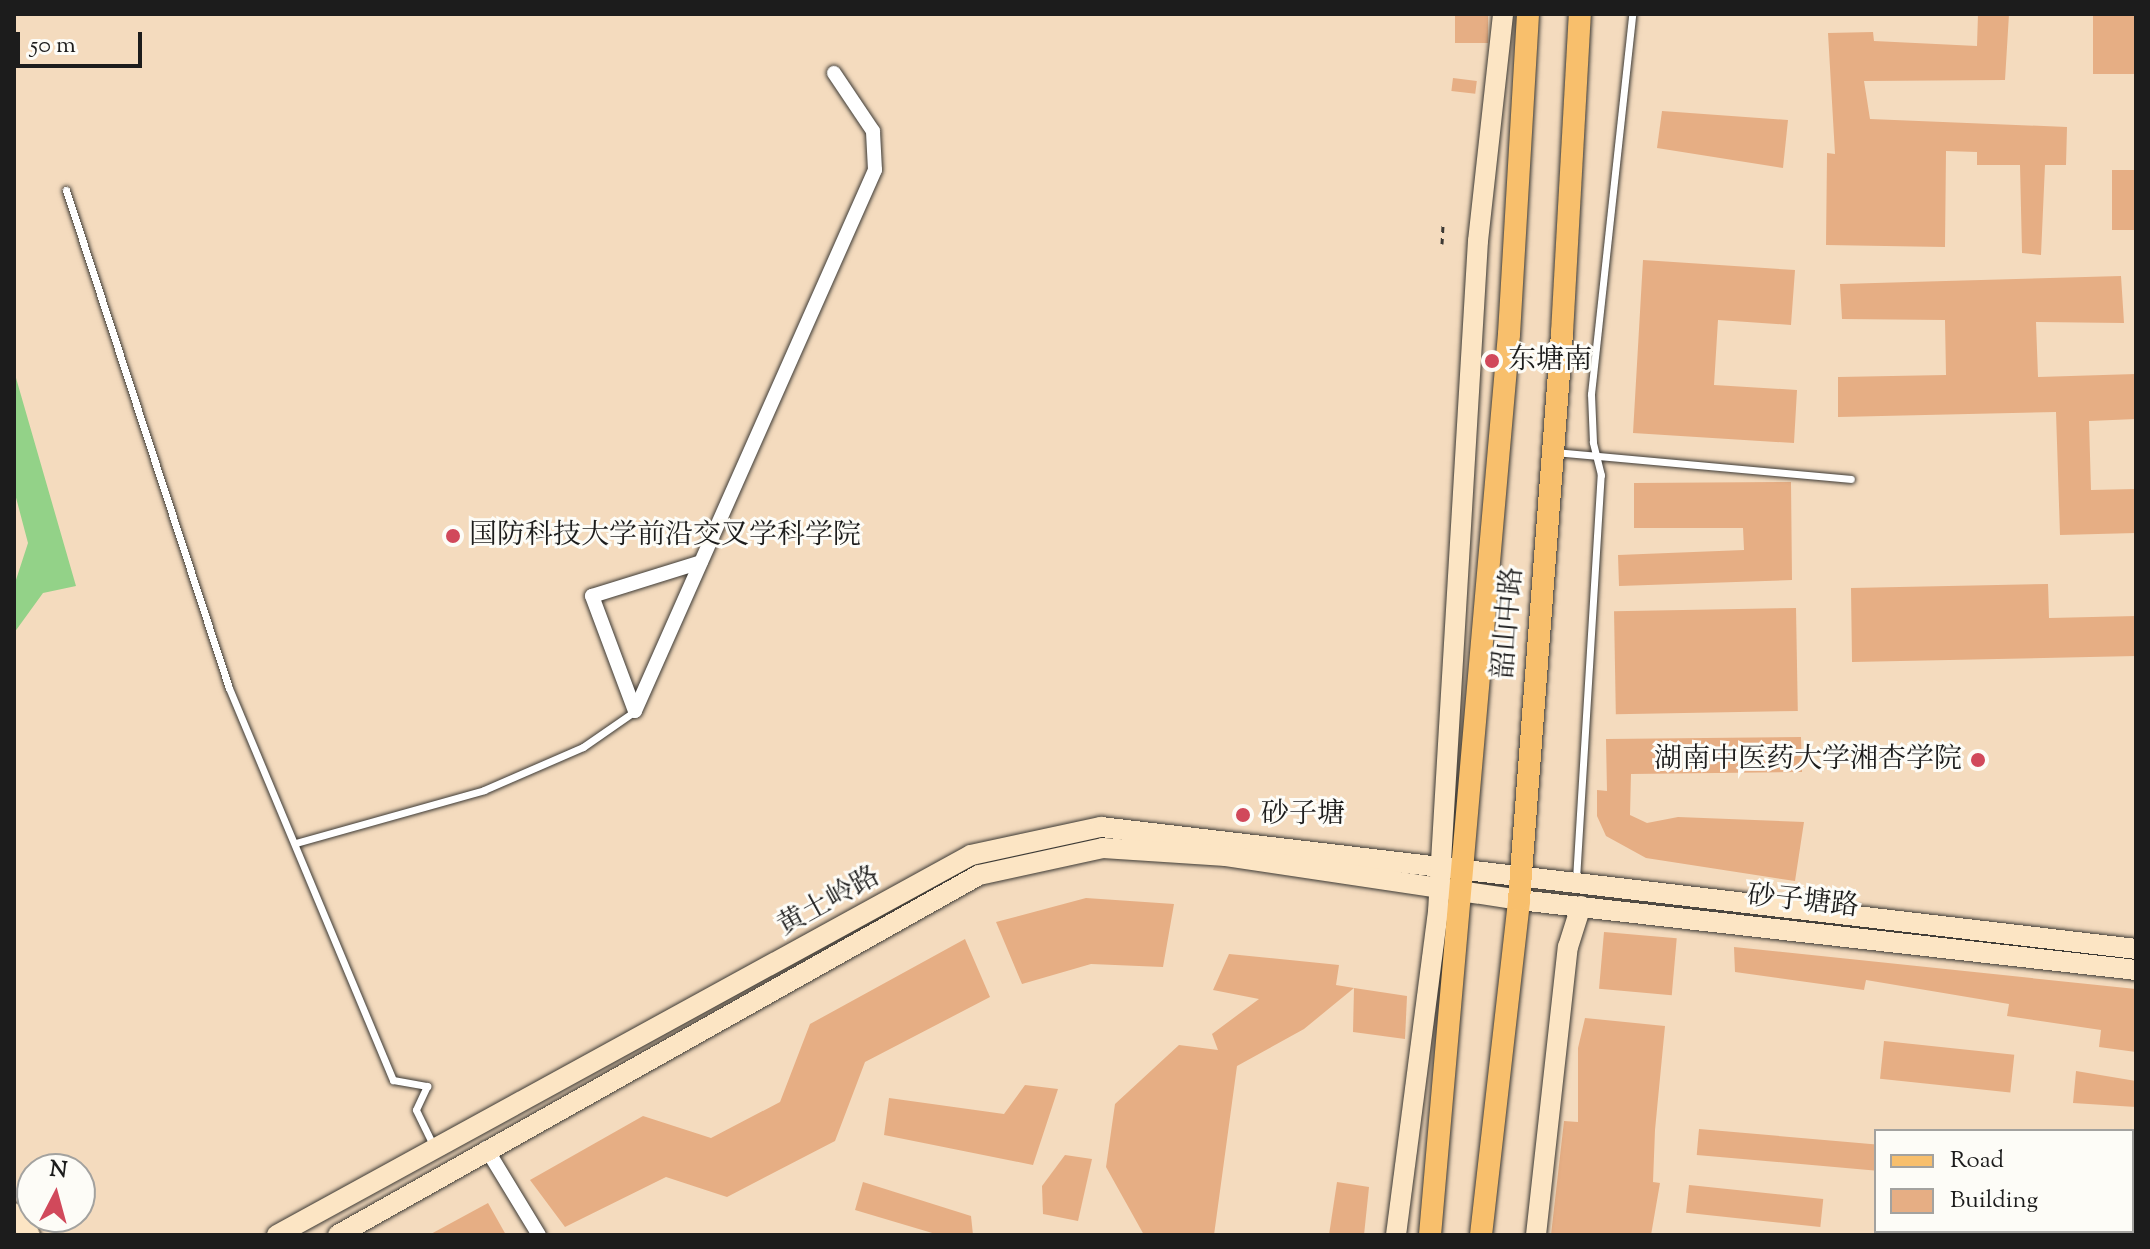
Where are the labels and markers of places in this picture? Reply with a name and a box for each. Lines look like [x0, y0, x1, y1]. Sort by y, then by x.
place label: 东塘南 [1508, 344, 1592, 378]
marker: 东塘南 [1483, 352, 1501, 370]
place label: 国防科技大学前沿交叉学科学院 [469, 519, 861, 553]
marker: 国防科技大学前沿交叉学科学院 [444, 527, 462, 545]
place label: 湖南中医药大学湘杏学院 [1654, 743, 1962, 777]
marker: 湖南中医药大学湘杏学院 [1969, 751, 1987, 769]
place label: 砂子塘 [1261, 798, 1345, 832]
marker: 砂子塘 [1232, 804, 1254, 826]

